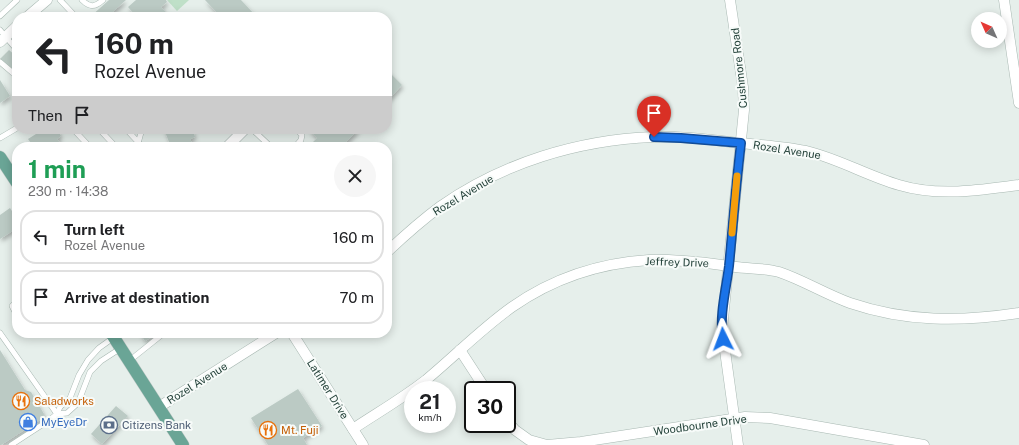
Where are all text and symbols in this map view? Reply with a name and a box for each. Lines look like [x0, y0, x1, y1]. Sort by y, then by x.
north arrow [971, 12, 1007, 48]
map controls [971, 12, 1007, 48]
text: 160 m [94, 27, 174, 60]
street label: Cushmore Road [729, 27, 749, 109]
icon: left [28, 28, 80, 80]
text: Rozel Avenue [94, 61, 206, 82]
pin [637, 96, 671, 137]
icon: arrive [643, 102, 665, 124]
icon: arrive [71, 104, 93, 126]
text: Then [28, 107, 63, 124]
street label: Rozel Avenue [752, 139, 822, 161]
text: 1 min [28, 155, 86, 183]
button: close [334, 155, 376, 197]
street label: Rozel Avenue [430, 172, 496, 218]
text: 230 m · 14:38 [28, 184, 108, 199]
text: Turn left [64, 221, 125, 238]
icon: left [30, 226, 52, 248]
text: 160 m [333, 229, 374, 246]
text: Rozel Avenue [64, 238, 145, 253]
street label: Jeffrey Drive [645, 255, 709, 269]
icon: arrive [30, 286, 52, 308]
text: Arrive at destination [64, 289, 209, 306]
text: 70 m [339, 289, 374, 306]
position arrow [702, 318, 744, 360]
street label: Latimer Drive [305, 357, 351, 421]
street label: Rozel Avenue [165, 360, 229, 406]
speed limit sign: 30 [464, 381, 516, 433]
text: 21 [419, 390, 441, 414]
restaurant icon: Saladworks [11, 391, 31, 411]
place label: Saladworks [34, 395, 94, 407]
text: km/h [418, 411, 442, 423]
shop icon: MyEyeDr [18, 412, 38, 432]
street label: Woodbourne Drive [653, 413, 747, 437]
bank icon: Citizens Bank [99, 415, 119, 435]
place label: MyEyeDr [41, 416, 87, 428]
place label: Citizens Bank [122, 419, 191, 431]
restaurant icon: Mt. Fuji [258, 420, 278, 440]
place label: Mt. Fuji [281, 424, 319, 436]

